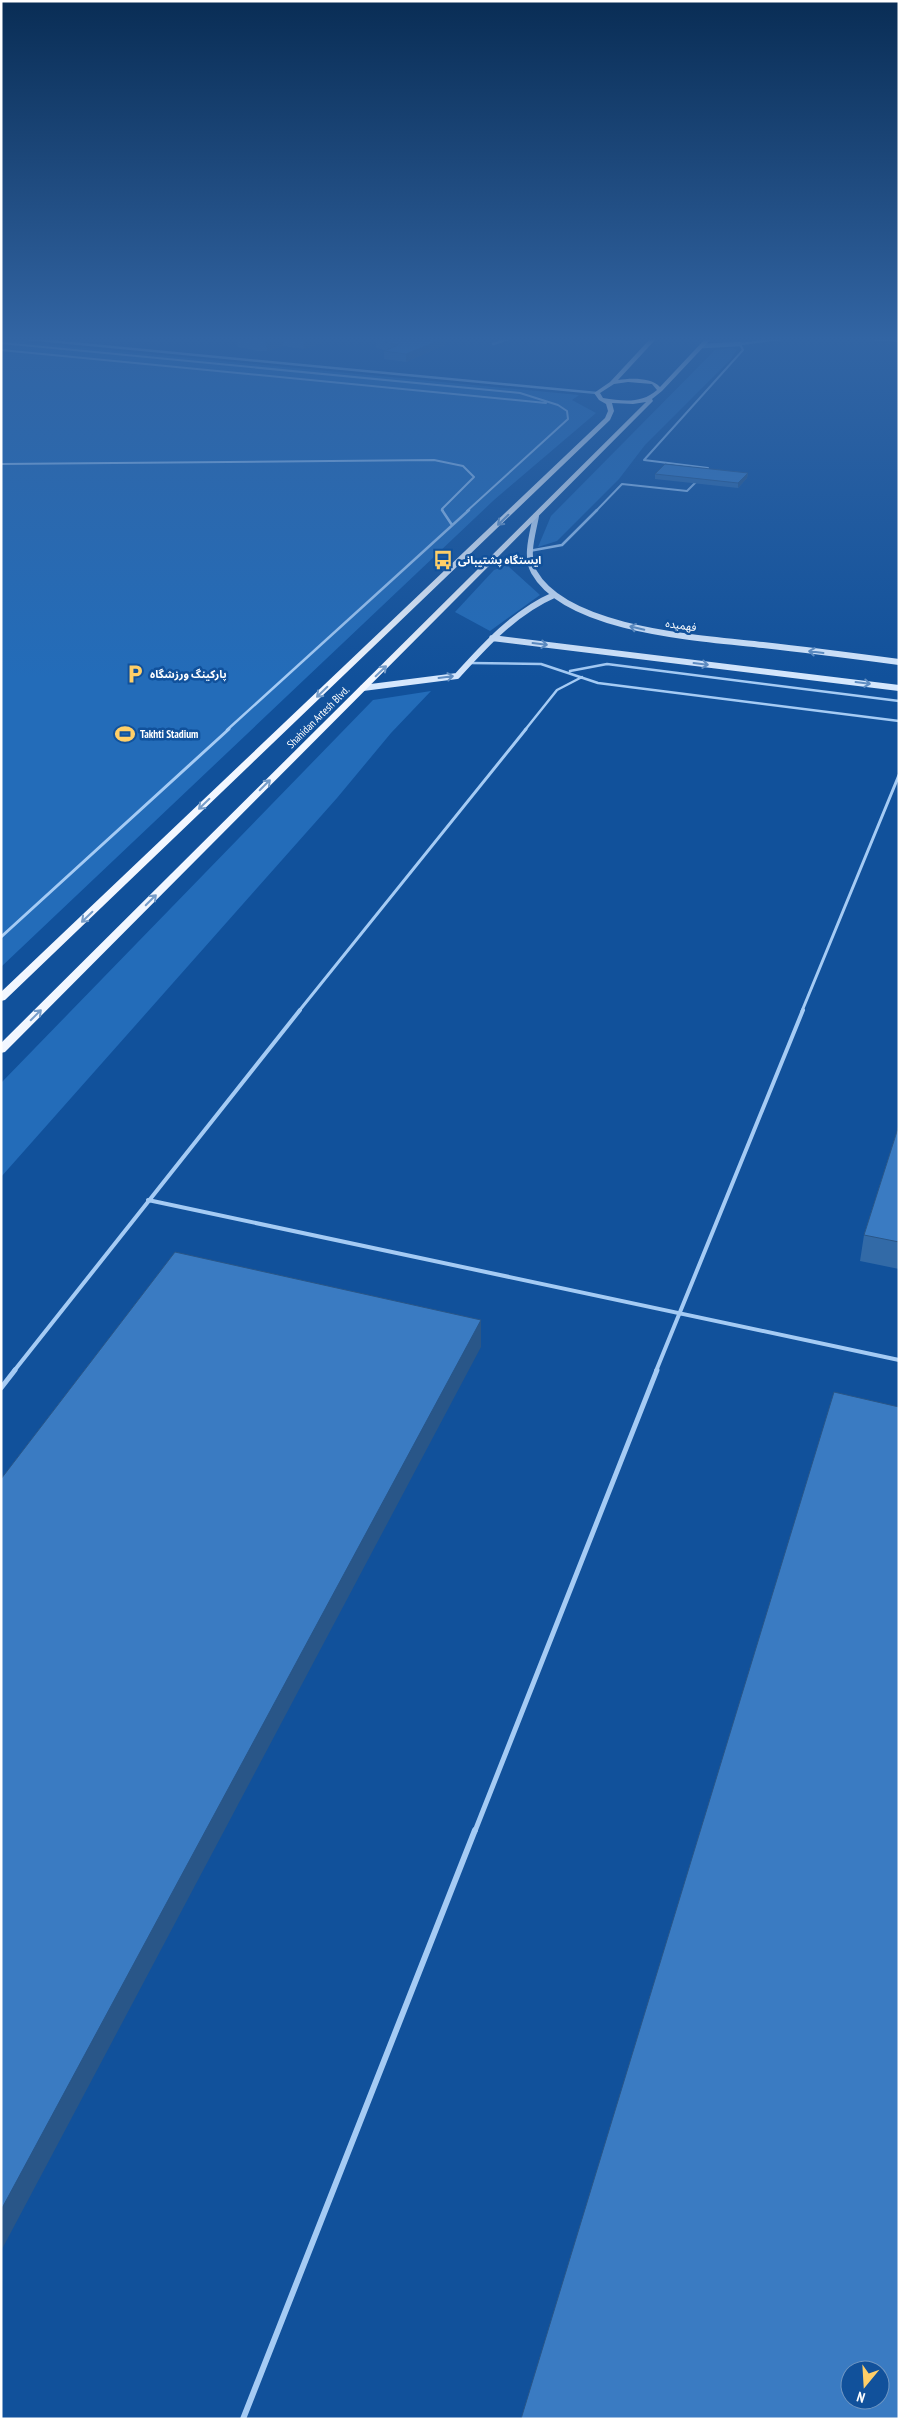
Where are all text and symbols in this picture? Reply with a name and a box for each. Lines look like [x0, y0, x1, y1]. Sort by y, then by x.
one-way arrow [497, 514, 509, 526]
bus stop icon: ایستگاه پشتیبانی [432, 549, 454, 571]
place label: ایستگاه پشتیبانی [458, 553, 541, 568]
street label: فهمیده [665, 616, 698, 634]
one-way arrow [630, 623, 646, 632]
one-way arrow [532, 639, 548, 649]
one-way arrow [808, 647, 824, 657]
one-way arrow [693, 659, 709, 669]
parking icon: پارکینگ ورزشگاه [124, 663, 146, 685]
one-way arrow [374, 665, 386, 677]
place label: پارکینگ ورزشگاه [150, 667, 227, 682]
one-way arrow [438, 672, 454, 682]
one-way arrow [854, 679, 870, 689]
street label: Shahidan Artesh Blvd. [284, 683, 352, 751]
one-way arrow [316, 686, 328, 698]
sports icon: Takhti Stadium [114, 723, 136, 745]
place label: Takhti Stadium [140, 727, 198, 741]
one-way arrow [259, 780, 271, 792]
one-way arrow [198, 798, 211, 810]
one-way arrow [144, 894, 157, 906]
one-way arrow [80, 911, 93, 923]
one-way arrow [30, 1009, 42, 1021]
north arrow [840, 2360, 890, 2410]
text: N [855, 2388, 867, 2407]

